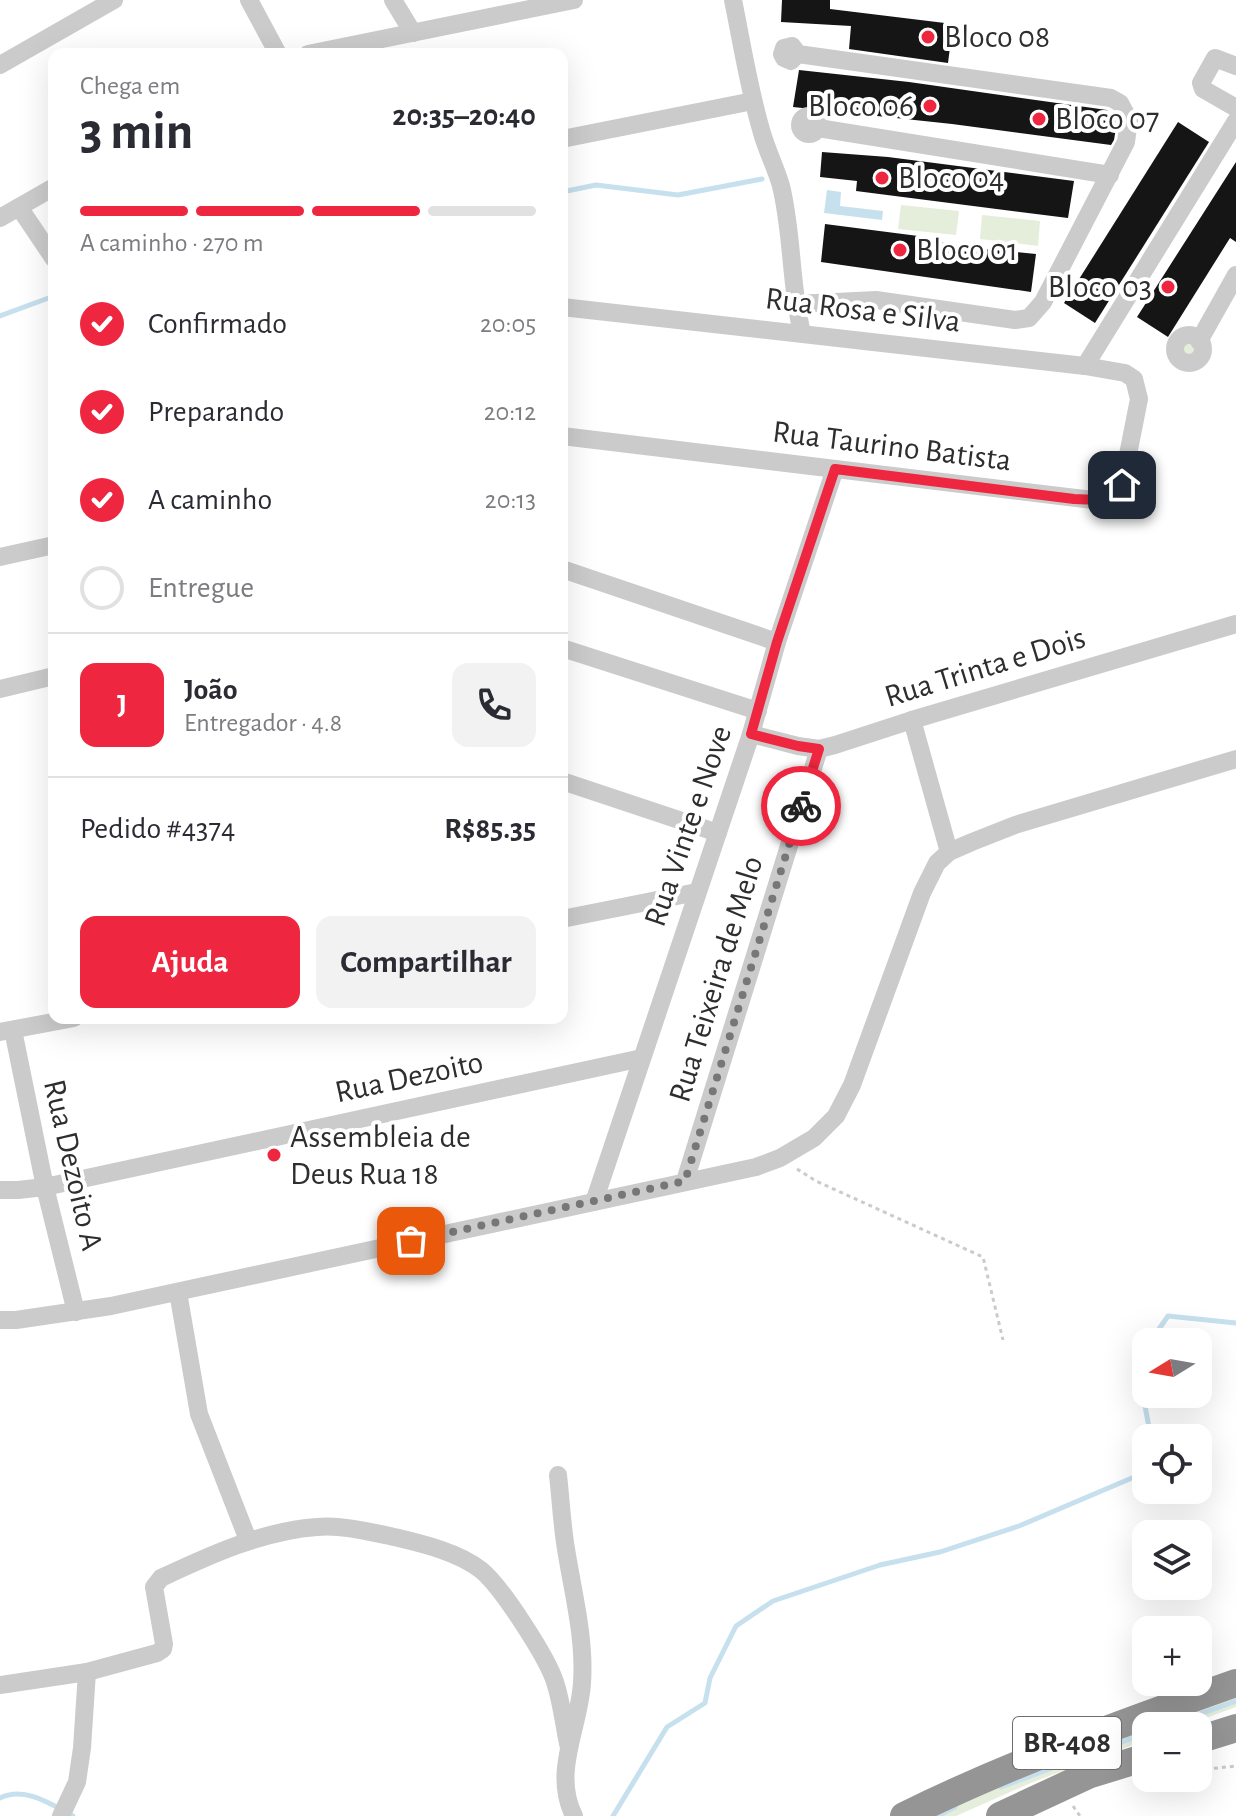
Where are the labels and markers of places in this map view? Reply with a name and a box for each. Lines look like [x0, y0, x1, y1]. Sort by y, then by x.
place label: Bloco 08 [944, 21, 1050, 53]
marker: Bloco 08 [919, 28, 937, 46]
place label: Bloco 06 [808, 90, 914, 122]
marker: Bloco 06 [921, 97, 939, 115]
place label: Bloco 07 [1055, 103, 1159, 135]
marker: Bloco 07 [1030, 110, 1048, 128]
place label: Bloco 04 [898, 162, 1004, 194]
marker: Bloco 04 [873, 169, 891, 187]
place label: Bloco 01 [916, 234, 1018, 266]
marker: Bloco 01 [891, 241, 909, 259]
place label: Bloco 03 [1048, 271, 1152, 303]
marker: Bloco 03 [1159, 278, 1177, 296]
pin [1088, 451, 1156, 519]
place label: Assembleia de Deus Rua 18 [290, 1121, 471, 1190]
marker: Assembleia de Deus Rua 18 [265, 1146, 283, 1164]
pin [377, 1207, 445, 1275]

